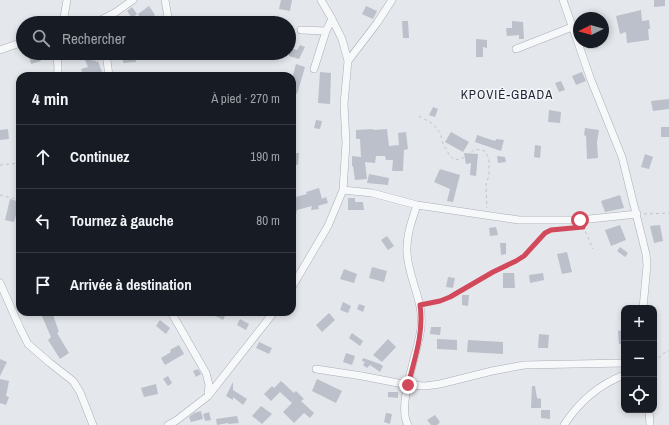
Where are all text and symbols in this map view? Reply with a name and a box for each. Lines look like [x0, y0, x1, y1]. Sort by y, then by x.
north arrow [573, 12, 609, 48]
search box [16, 16, 296, 60]
icon: search [30, 27, 52, 49]
text: Rechercher [62, 28, 126, 49]
district label: KPOVIÉ-GBADA [461, 86, 553, 103]
text: 4 min [32, 87, 68, 110]
text: À pied · 270 m [211, 90, 280, 107]
icon: ahead [32, 146, 54, 168]
text: Continuez [70, 146, 129, 167]
text: 190 m [250, 148, 280, 165]
icon: left [32, 210, 54, 232]
text: Tournez à gauche [70, 210, 174, 231]
route start [571, 211, 589, 229]
text: 80 m [256, 212, 280, 229]
icon: arrive [32, 274, 54, 296]
text: Arrivée à destination [70, 274, 192, 295]
map controls [621, 305, 657, 413]
button: + [621, 305, 657, 341]
button: − [621, 341, 657, 377]
route end [399, 376, 417, 394]
button: locate [621, 377, 657, 413]

